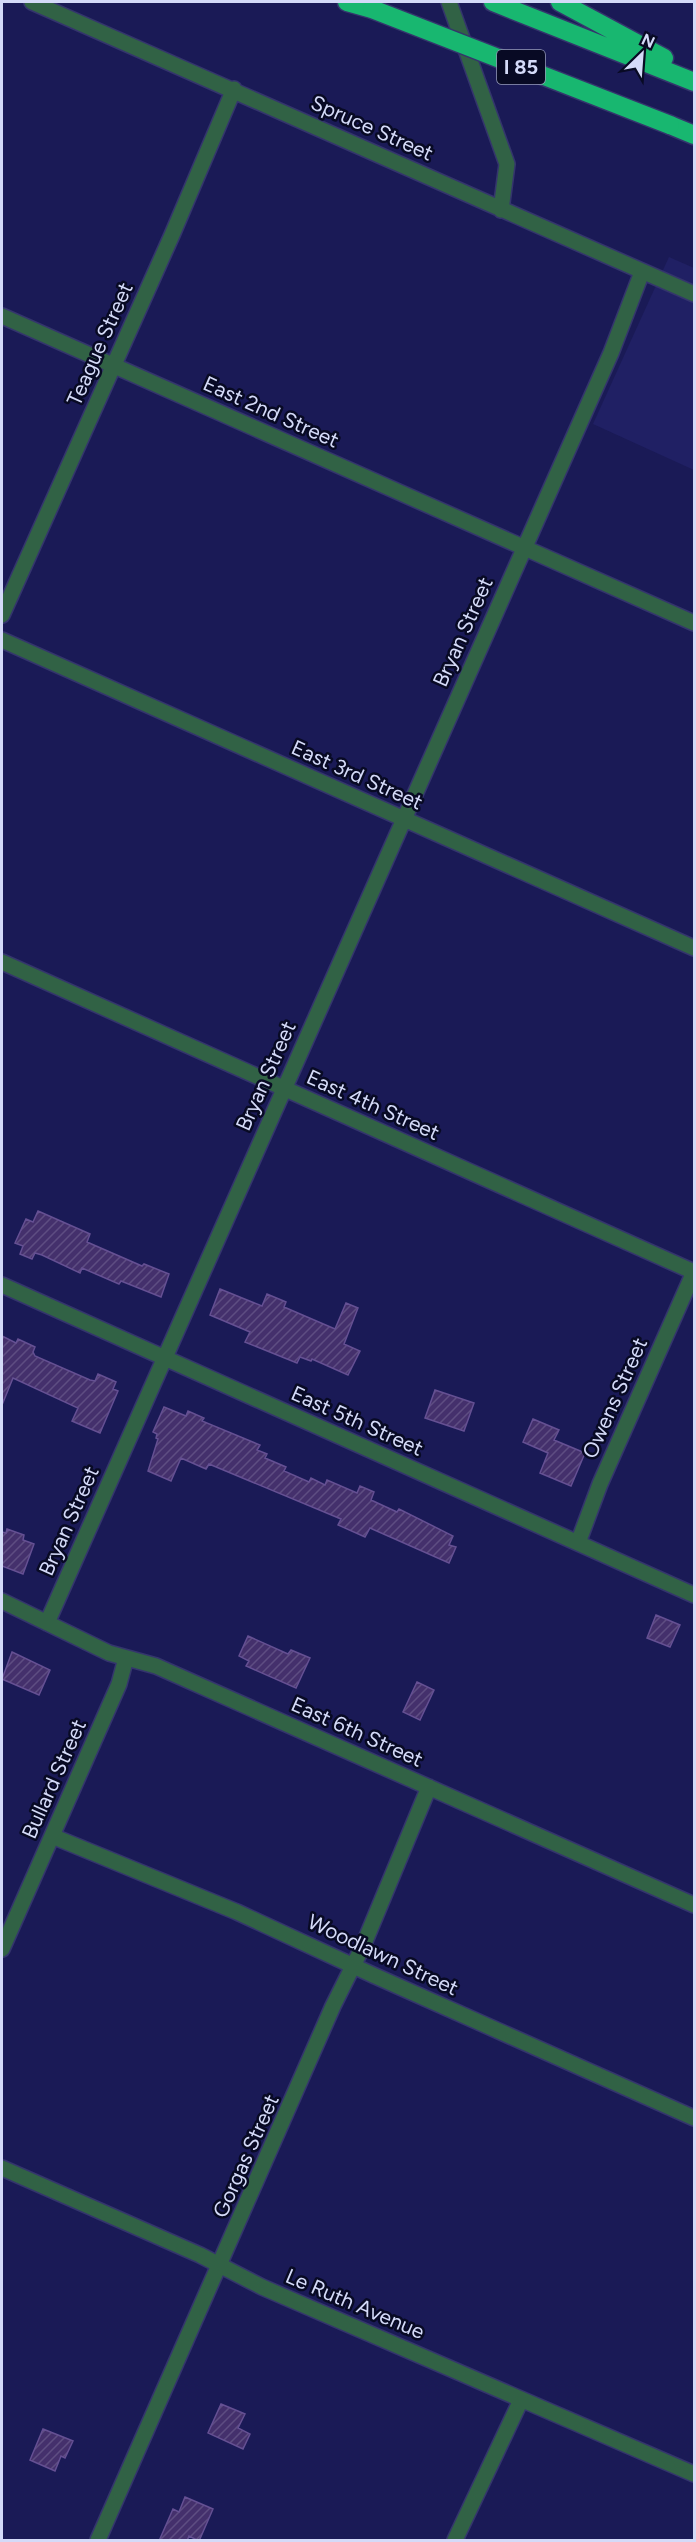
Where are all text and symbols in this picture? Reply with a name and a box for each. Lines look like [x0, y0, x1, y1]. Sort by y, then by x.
north arrow [612, 24, 672, 84]
text: N [639, 30, 658, 52]
road number: I 85 [497, 50, 545, 84]
street label: Spruce Street [307, 89, 437, 166]
street label: Teague Street [61, 278, 138, 409]
street label: East 2nd Street [200, 370, 343, 453]
street label: Bryan Street [427, 573, 498, 690]
street label: East 3rd Street [288, 734, 427, 815]
street label: Bryan Street [230, 1017, 301, 1134]
street label: East 4th Street [303, 1064, 444, 1145]
street label: Owens Street [577, 1334, 652, 1462]
street label: East 5th Street [287, 1380, 427, 1461]
street label: Bryan Street [33, 1462, 104, 1579]
street label: East 6th Street [287, 1691, 427, 1772]
street label: Bullard Street [16, 1715, 91, 1842]
street label: Woodlawn Street [304, 1909, 463, 2000]
street label: Gorgas Street [207, 2090, 284, 2221]
street label: Le Ruth Avenue [282, 2263, 428, 2344]

